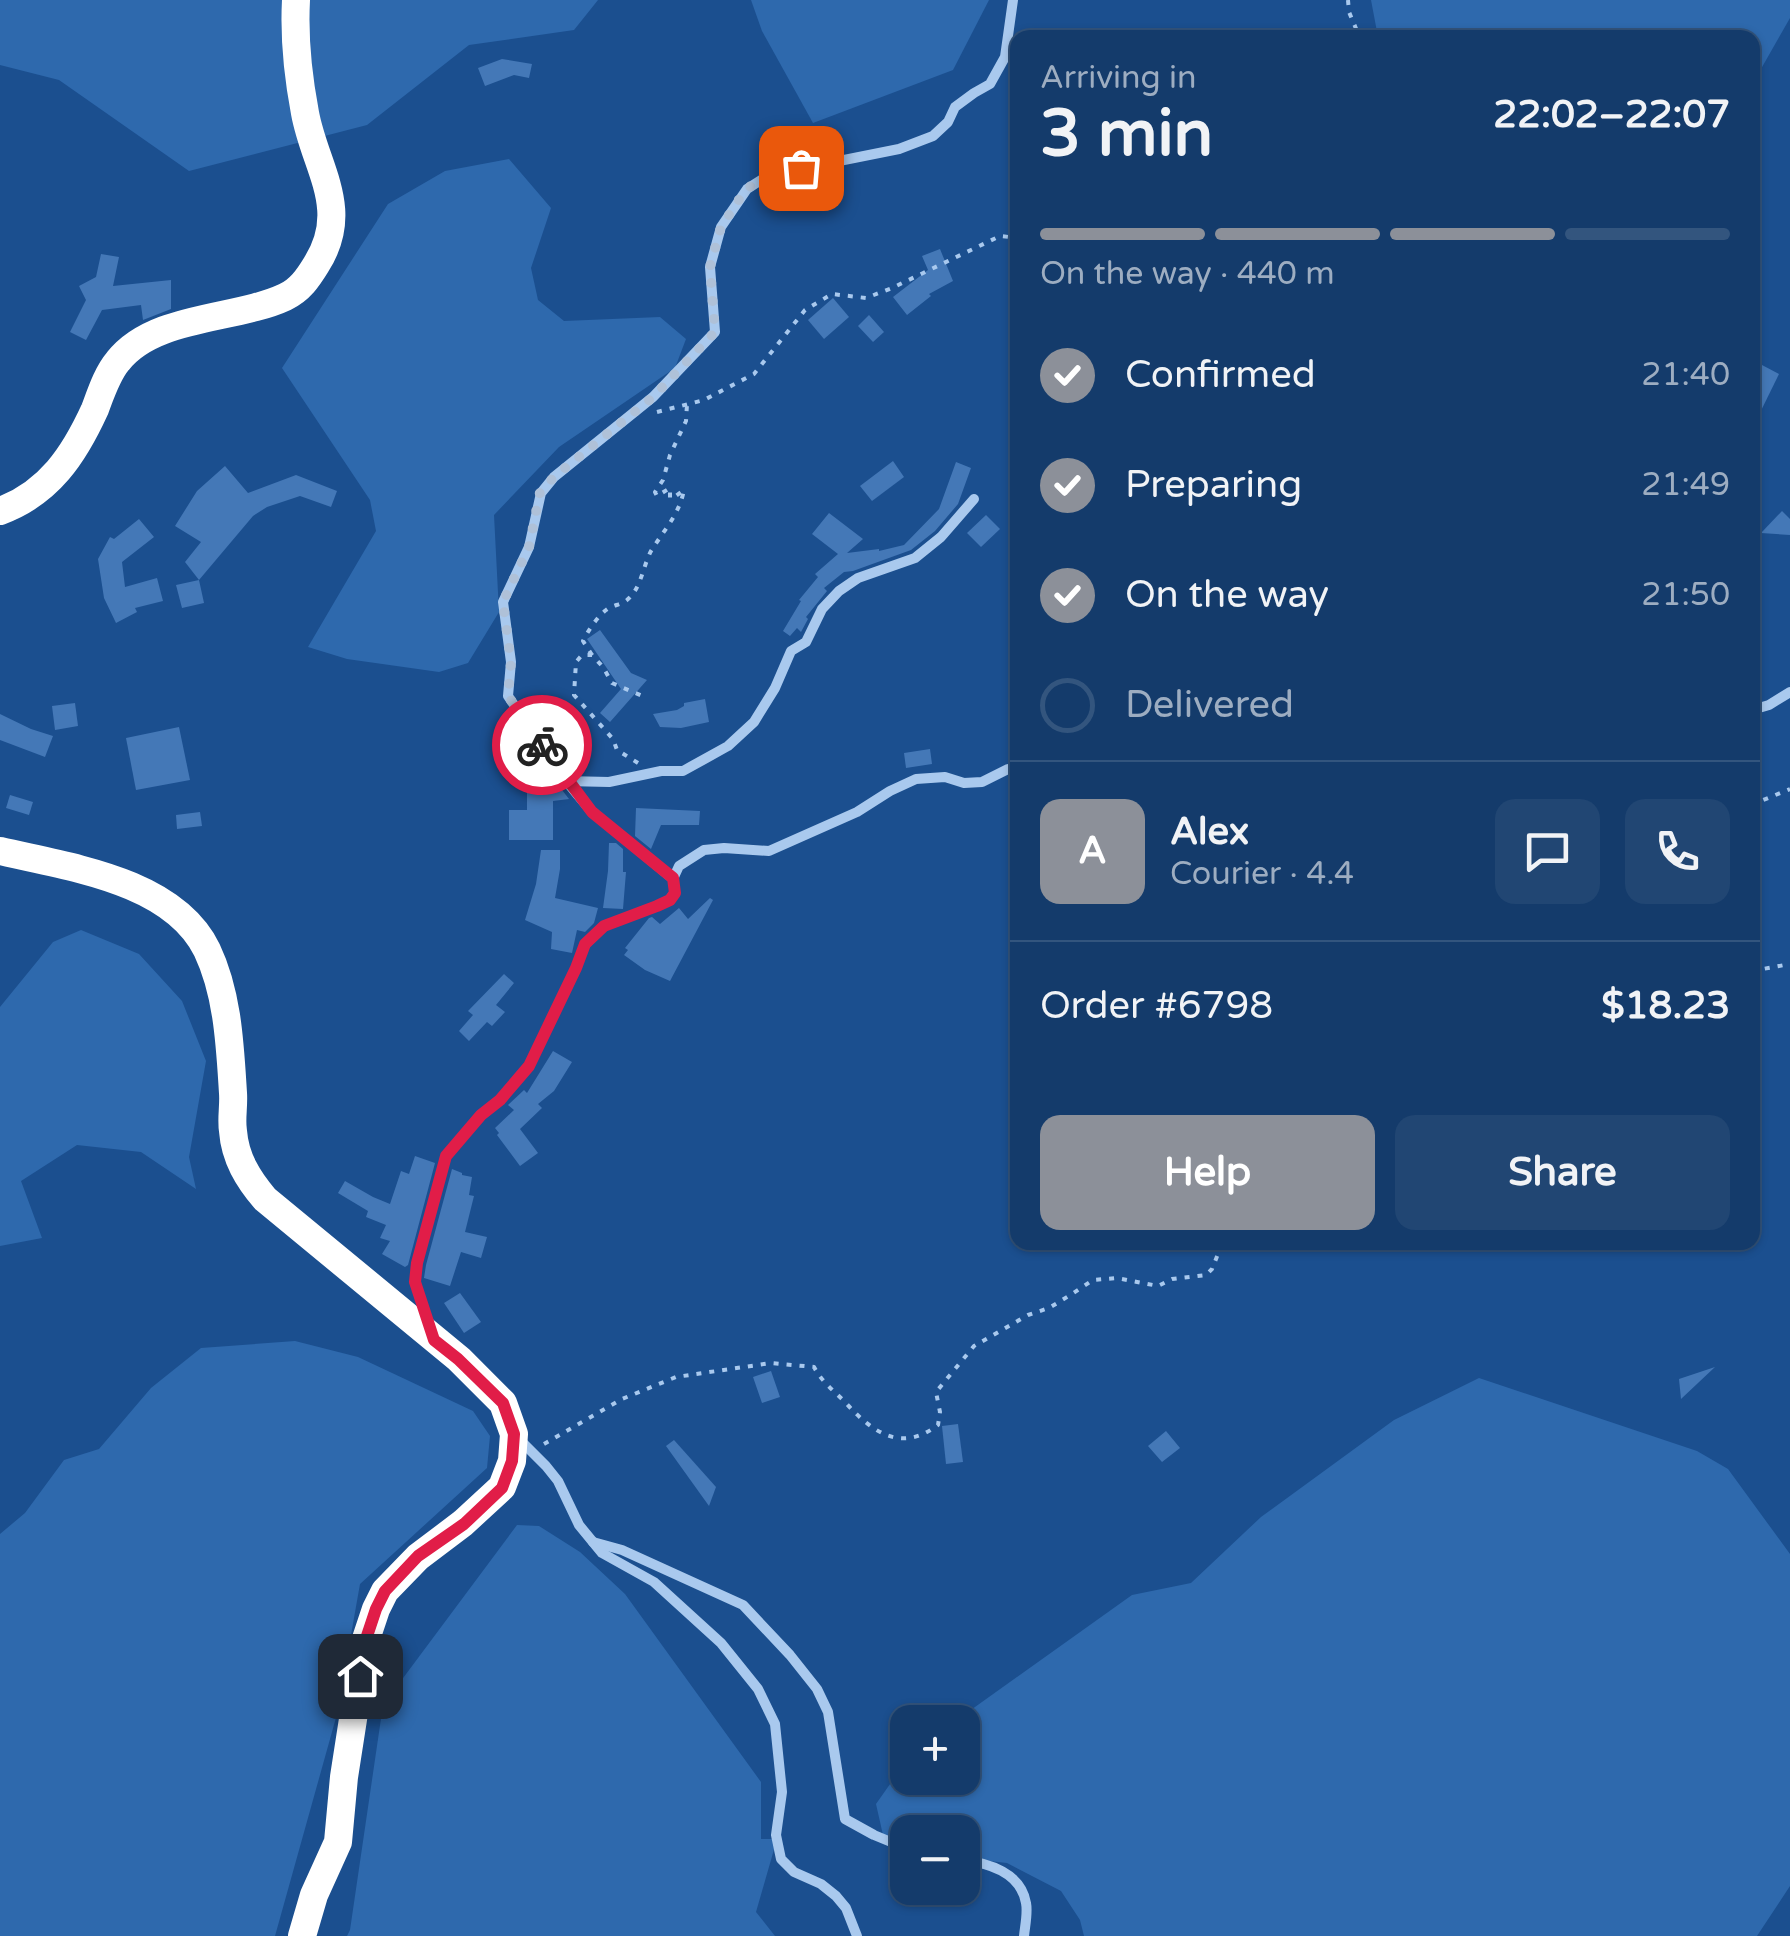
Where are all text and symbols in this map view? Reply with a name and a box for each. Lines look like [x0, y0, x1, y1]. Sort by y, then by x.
text: Arriving in [1040, 59, 1197, 97]
text: 22:02–22:07 [1493, 92, 1730, 138]
text: 3 min [1040, 95, 1213, 174]
pin [759, 126, 844, 211]
icon: bag [774, 141, 829, 196]
text: On the way · 440 m [1040, 255, 1335, 293]
icon: check [1040, 348, 1095, 403]
text: Confirmed [1125, 352, 1316, 398]
text: 21:40 [1641, 356, 1730, 394]
icon: check [1040, 458, 1095, 513]
text: Preparing [1125, 462, 1302, 508]
text: 21:49 [1641, 466, 1730, 504]
icon: check [1040, 568, 1095, 623]
text: On the way [1125, 572, 1329, 618]
text: 21:50 [1641, 576, 1730, 614]
text: Delivered [1125, 682, 1294, 728]
courier [492, 695, 592, 795]
icon: bike [515, 718, 570, 773]
button: chat [1495, 799, 1600, 904]
button: phone [1625, 799, 1730, 904]
text: Alex [1170, 809, 1249, 855]
text: A [1078, 828, 1107, 874]
text: Courier · 4.4 [1170, 855, 1354, 893]
text: Order #6798 [1040, 983, 1273, 1029]
text: $18.23 [1601, 983, 1730, 1029]
button: Help [1040, 1115, 1375, 1230]
button: Share [1395, 1115, 1730, 1230]
pin [318, 1634, 403, 1719]
icon: home [333, 1649, 388, 1704]
map controls [890, 1705, 980, 1905]
button: + [890, 1705, 980, 1795]
button: − [890, 1815, 980, 1905]

